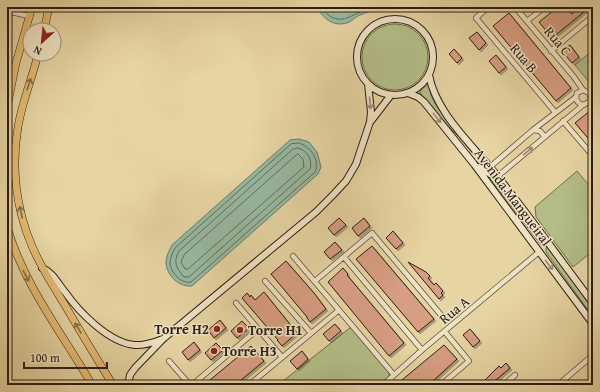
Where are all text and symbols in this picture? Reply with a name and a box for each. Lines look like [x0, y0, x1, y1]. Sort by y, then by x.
north arrow [22, 22, 62, 62]
street label: Rua C [540, 22, 576, 60]
street label: Rua B [506, 39, 542, 77]
text: N [30, 42, 44, 60]
one-way arrow [26, 78, 33, 91]
one-way arrow [366, 96, 374, 109]
one-way arrow [432, 112, 441, 123]
street label: Avenida Mangueiral [470, 144, 556, 250]
one-way arrow [522, 147, 533, 156]
one-way arrow [16, 206, 24, 219]
one-way arrow [545, 260, 554, 271]
one-way arrow [23, 270, 31, 282]
street label: Rua A [435, 291, 474, 329]
place label: Torre H2 [154, 319, 209, 339]
place label: Torre H1 [248, 320, 303, 340]
one-way arrow [74, 323, 82, 334]
marker: Torre H2 [212, 324, 222, 334]
marker: Torre H1 [235, 325, 245, 335]
place label: Torre H3 [222, 341, 277, 361]
scale bar [24, 344, 107, 370]
marker: Torre H3 [209, 346, 219, 356]
text: 100 m [30, 349, 60, 366]

